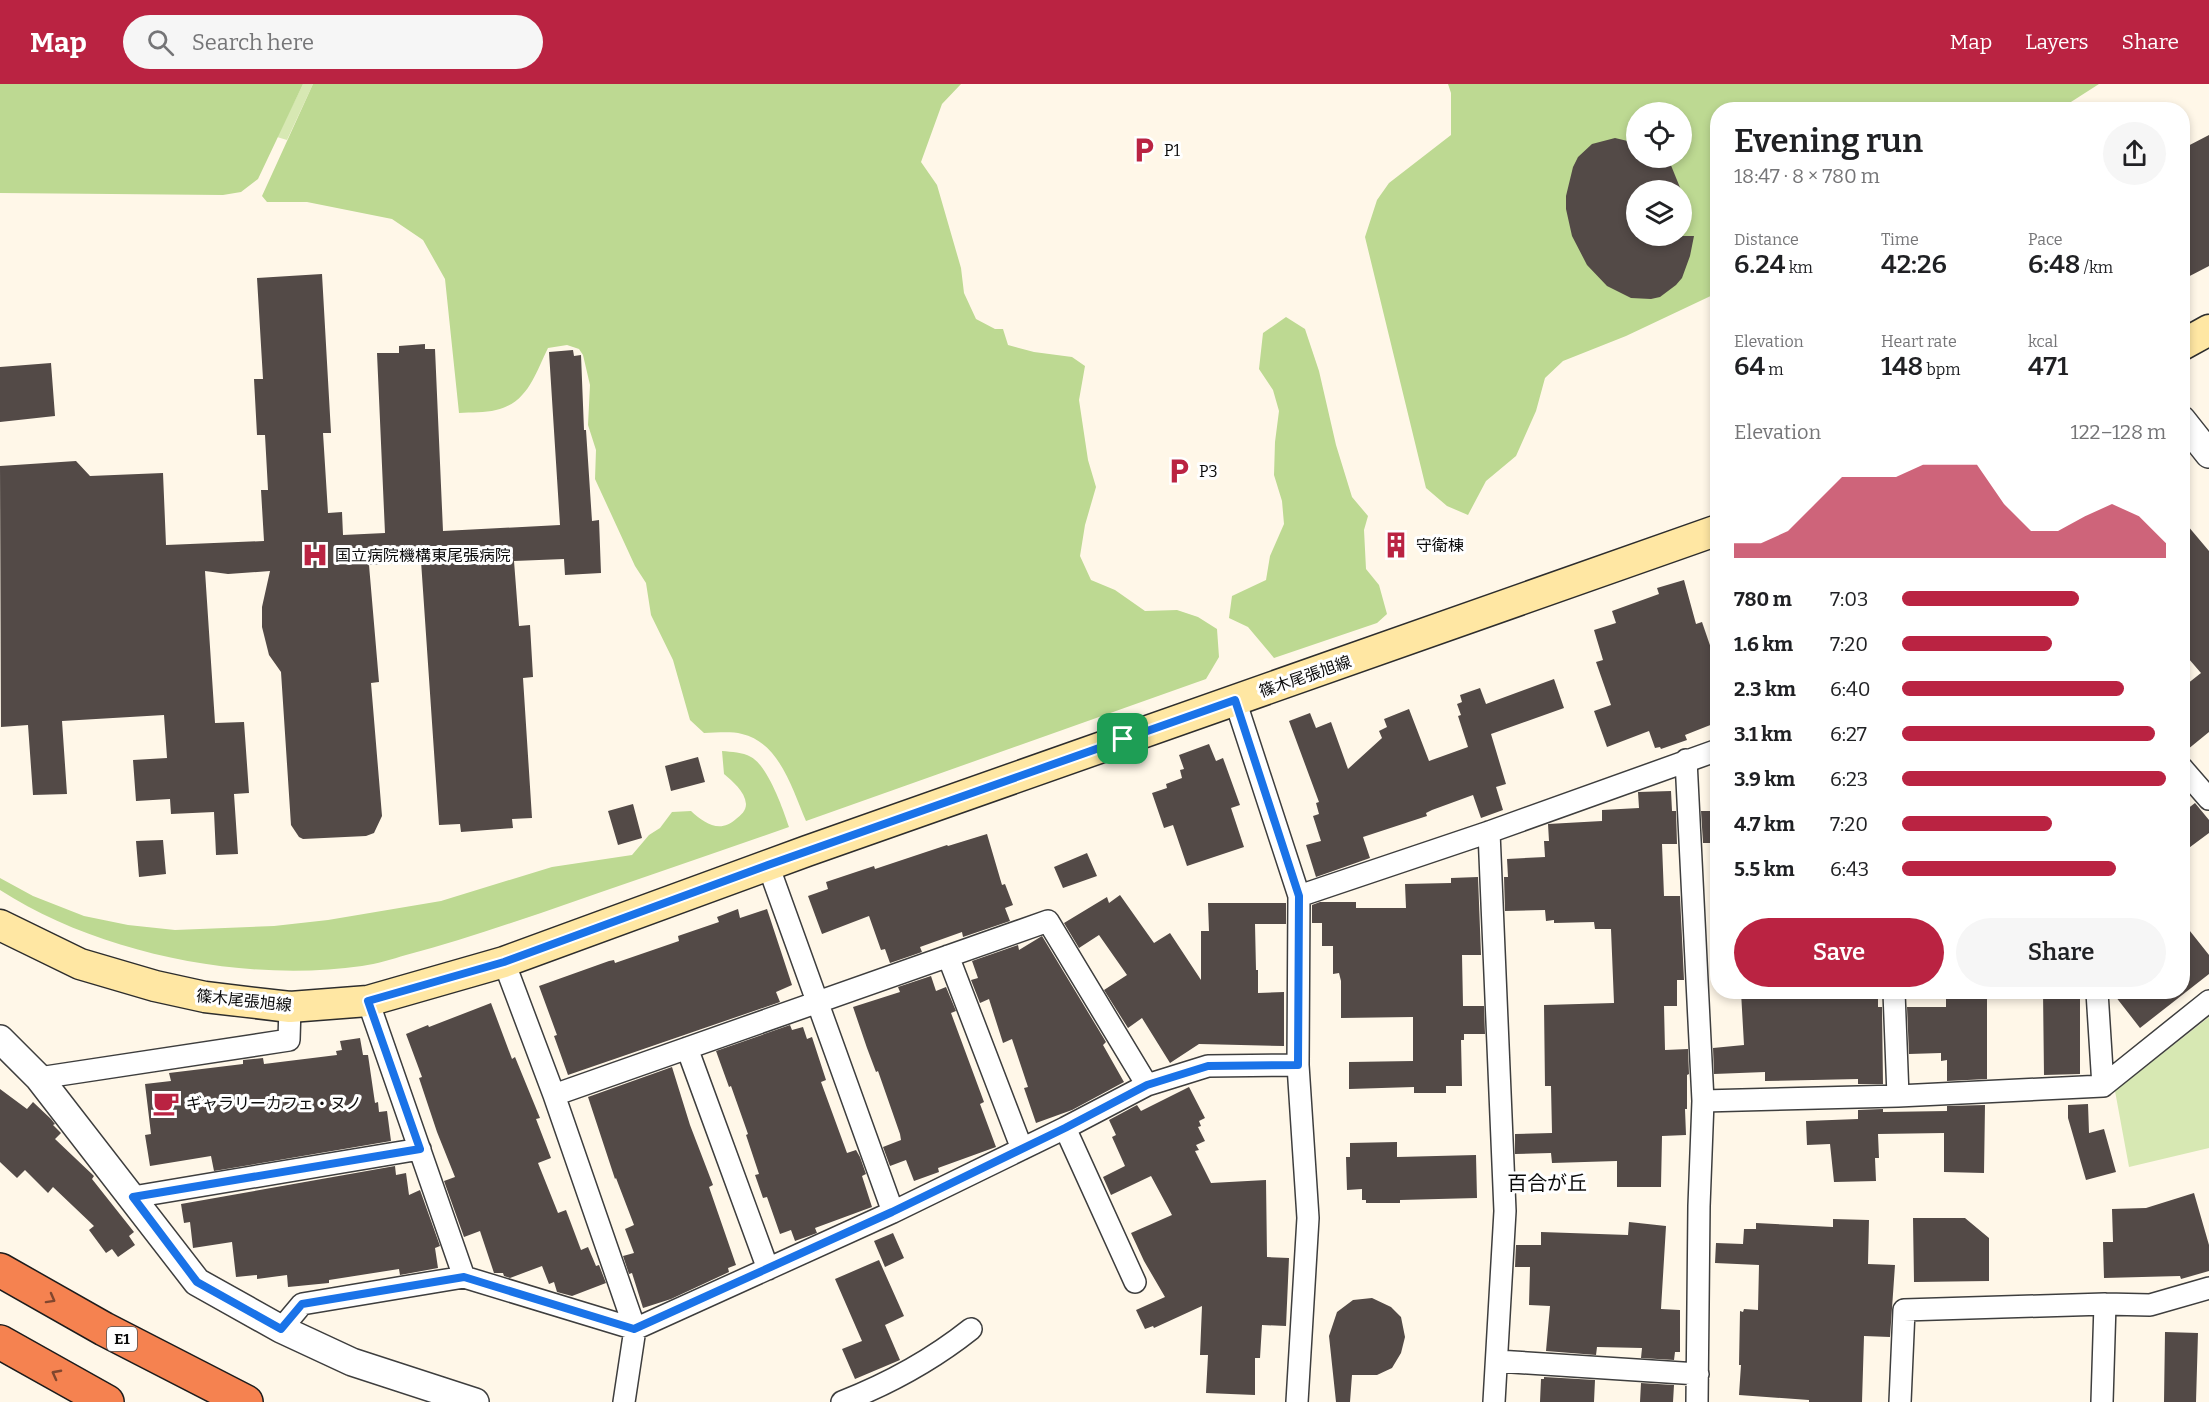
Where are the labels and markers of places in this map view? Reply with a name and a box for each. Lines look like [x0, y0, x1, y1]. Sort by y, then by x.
parking icon: P1 [1129, 135, 1159, 165]
place label: P1 [1164, 141, 1181, 160]
parking icon: P3 [1164, 456, 1194, 486]
place label: P3 [1199, 462, 1218, 481]
building icon: 守衛棟 [1381, 530, 1411, 560]
place label: 守衛棟 [1416, 536, 1464, 555]
hospital icon: 国立病院機構東尾張病院 [300, 540, 330, 570]
place label: 国立病院機構東尾張病院 [335, 546, 511, 565]
pin [1097, 713, 1148, 764]
cafe icon: ギャラリーカフェ・ヌノ [151, 1088, 181, 1118]
place label: ギャラリーカフェ・ヌノ [186, 1094, 362, 1113]

